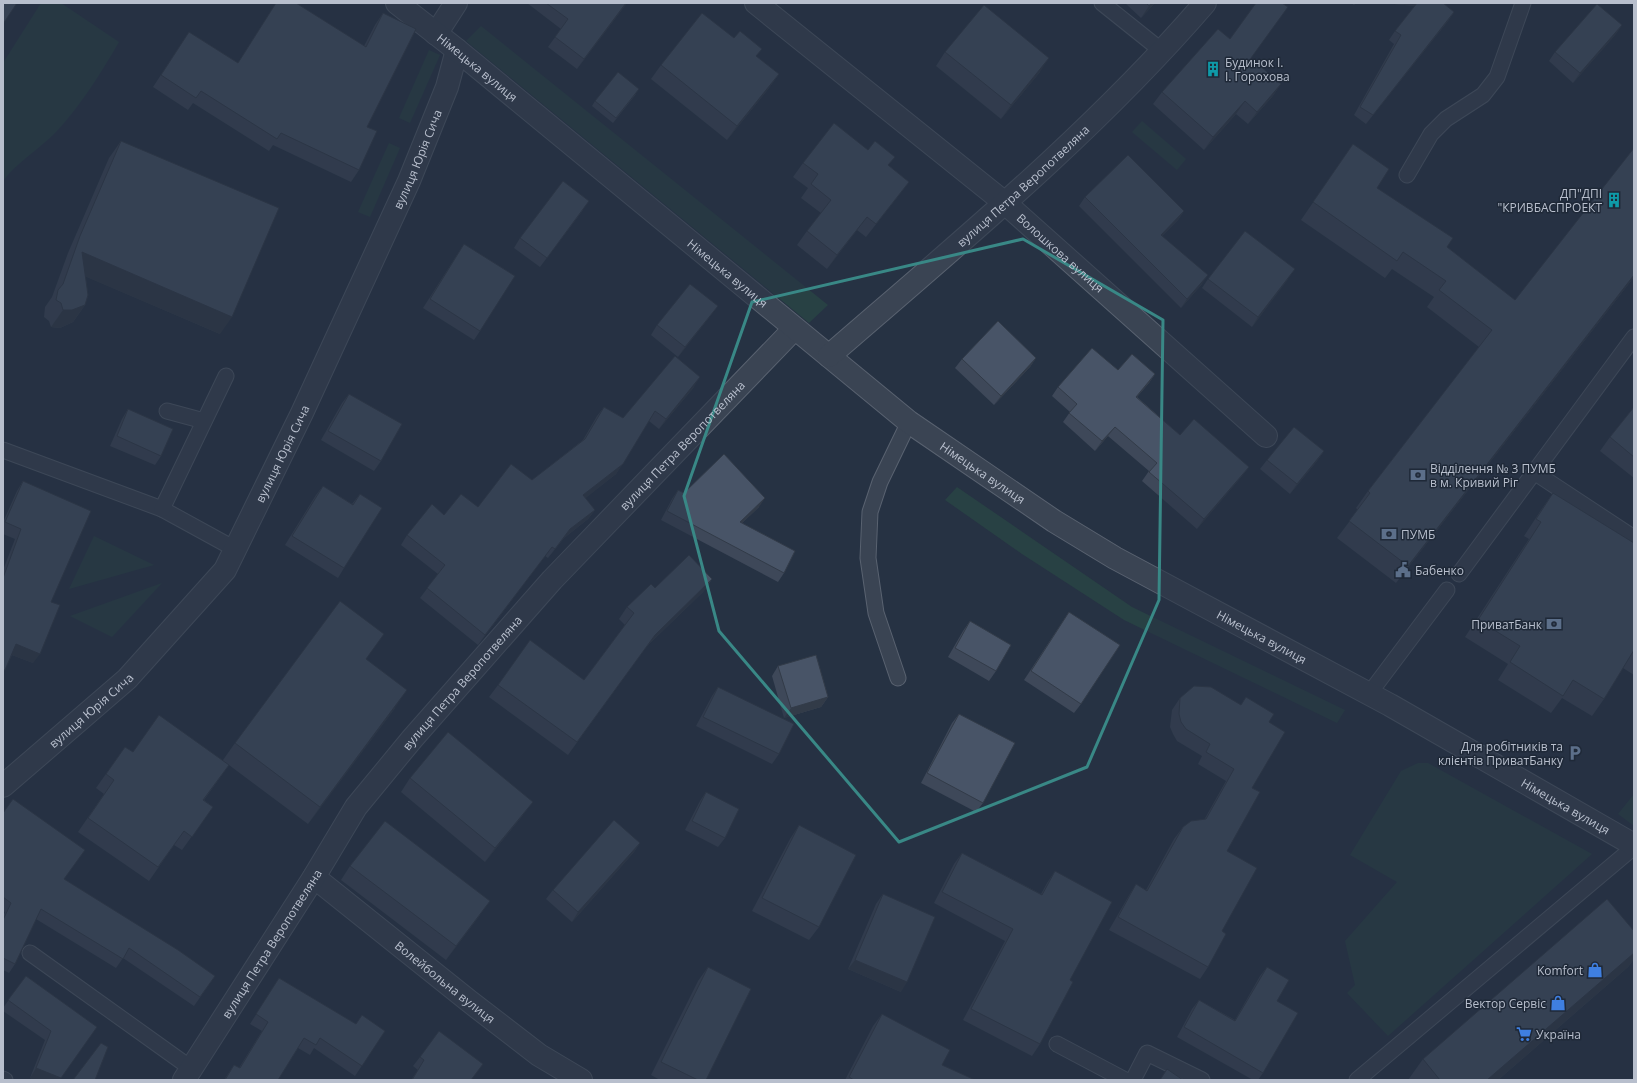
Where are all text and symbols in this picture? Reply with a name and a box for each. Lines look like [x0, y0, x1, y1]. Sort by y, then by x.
street label: Німецька вулиця [434, 29, 522, 105]
place label: Будинок І. І. Горохова [1225, 54, 1290, 85]
building icon: Будинок І. І. Горохова [1204, 60, 1222, 78]
street label: вулиця Юрія Сича [389, 107, 446, 212]
street label: вулиця Петра Веропотвеляна [953, 121, 1093, 250]
place label: ДП"ДПІ "КРИВБАСПРОЕКТ [1497, 185, 1602, 216]
building icon: ДП"ДПІ "КРИВБАСПРОЕКТ [1605, 191, 1623, 209]
street label: Волошкова вулиця [1013, 209, 1108, 296]
street label: Німецька вулиця [684, 235, 772, 311]
street label: вулиця Петра Веропотвеляна [616, 377, 749, 514]
street label: вулиця Юрія Сича [251, 402, 313, 505]
street label: Німецька вулиця [937, 437, 1029, 508]
place label: Відділення № 3 ПУМБ в м. Кривий Ріг [1430, 460, 1556, 491]
bank icon: Відділення № 3 ПУМБ в м. Кривий Ріг [1409, 466, 1427, 484]
bank icon: ПУМБ [1380, 525, 1398, 543]
place label: ПУМБ [1401, 526, 1435, 543]
public building icon: Бабенко [1394, 561, 1412, 579]
place label: Бабенко [1415, 562, 1464, 579]
street label: Німецька вулиця [1214, 605, 1310, 667]
street label: вулиця Петра Веропотвеляна [398, 612, 526, 753]
bank icon: ПриватБанк [1545, 615, 1563, 633]
place label: ПриватБанк [1471, 616, 1543, 633]
street label: вулиця Юрія Сича [45, 669, 137, 751]
place label: Для робітників та клієнтів ПриватБанку [1438, 738, 1564, 769]
parking icon: Для робітників та клієнтів ПриватБанку [1566, 744, 1584, 762]
street label: Німецька вулиця [1518, 774, 1613, 838]
street label: вулиця Петра Веропотвеляна [217, 866, 325, 1021]
street label: Волейбольна вулиця [392, 937, 499, 1027]
shop icon: Komfort [1586, 961, 1604, 979]
place label: Komfort [1537, 962, 1583, 979]
shop icon: Вектор Сервіс [1549, 994, 1567, 1012]
place label: Вектор Сервіс [1465, 995, 1546, 1012]
supermarket icon: Україна [1515, 1025, 1533, 1043]
place label: Україна [1536, 1026, 1581, 1043]

